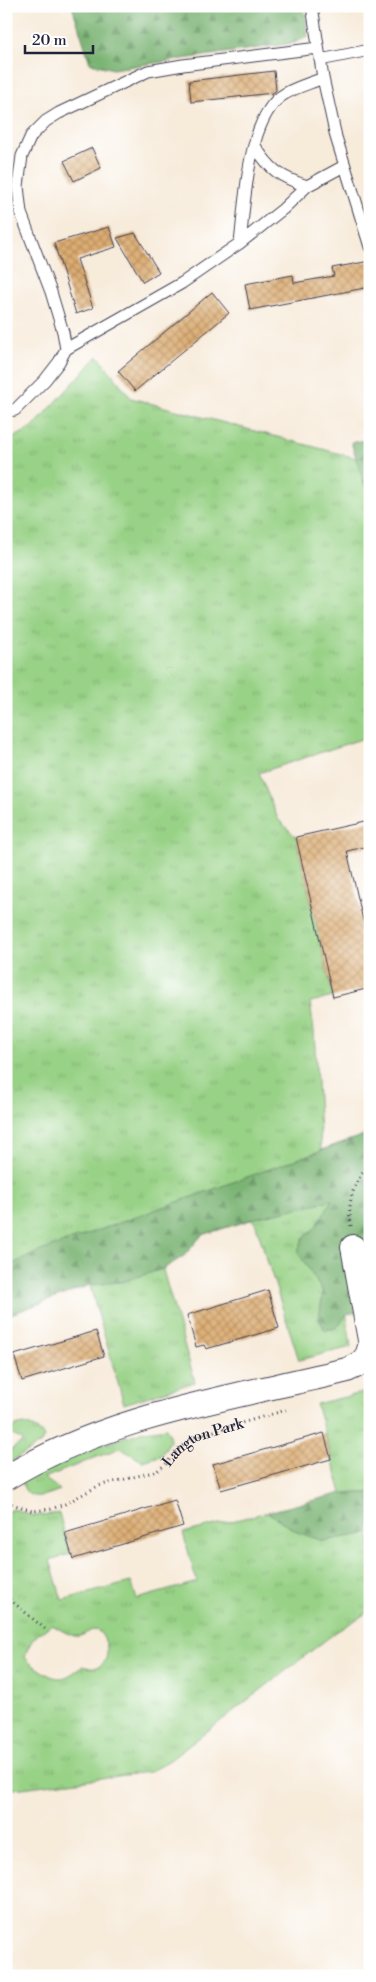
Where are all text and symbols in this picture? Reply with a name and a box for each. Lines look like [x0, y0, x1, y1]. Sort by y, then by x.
scale bar [25, 22, 92, 54]
text: 20 m [32, 31, 67, 50]
street label: Langton Park [158, 1413, 247, 1471]

